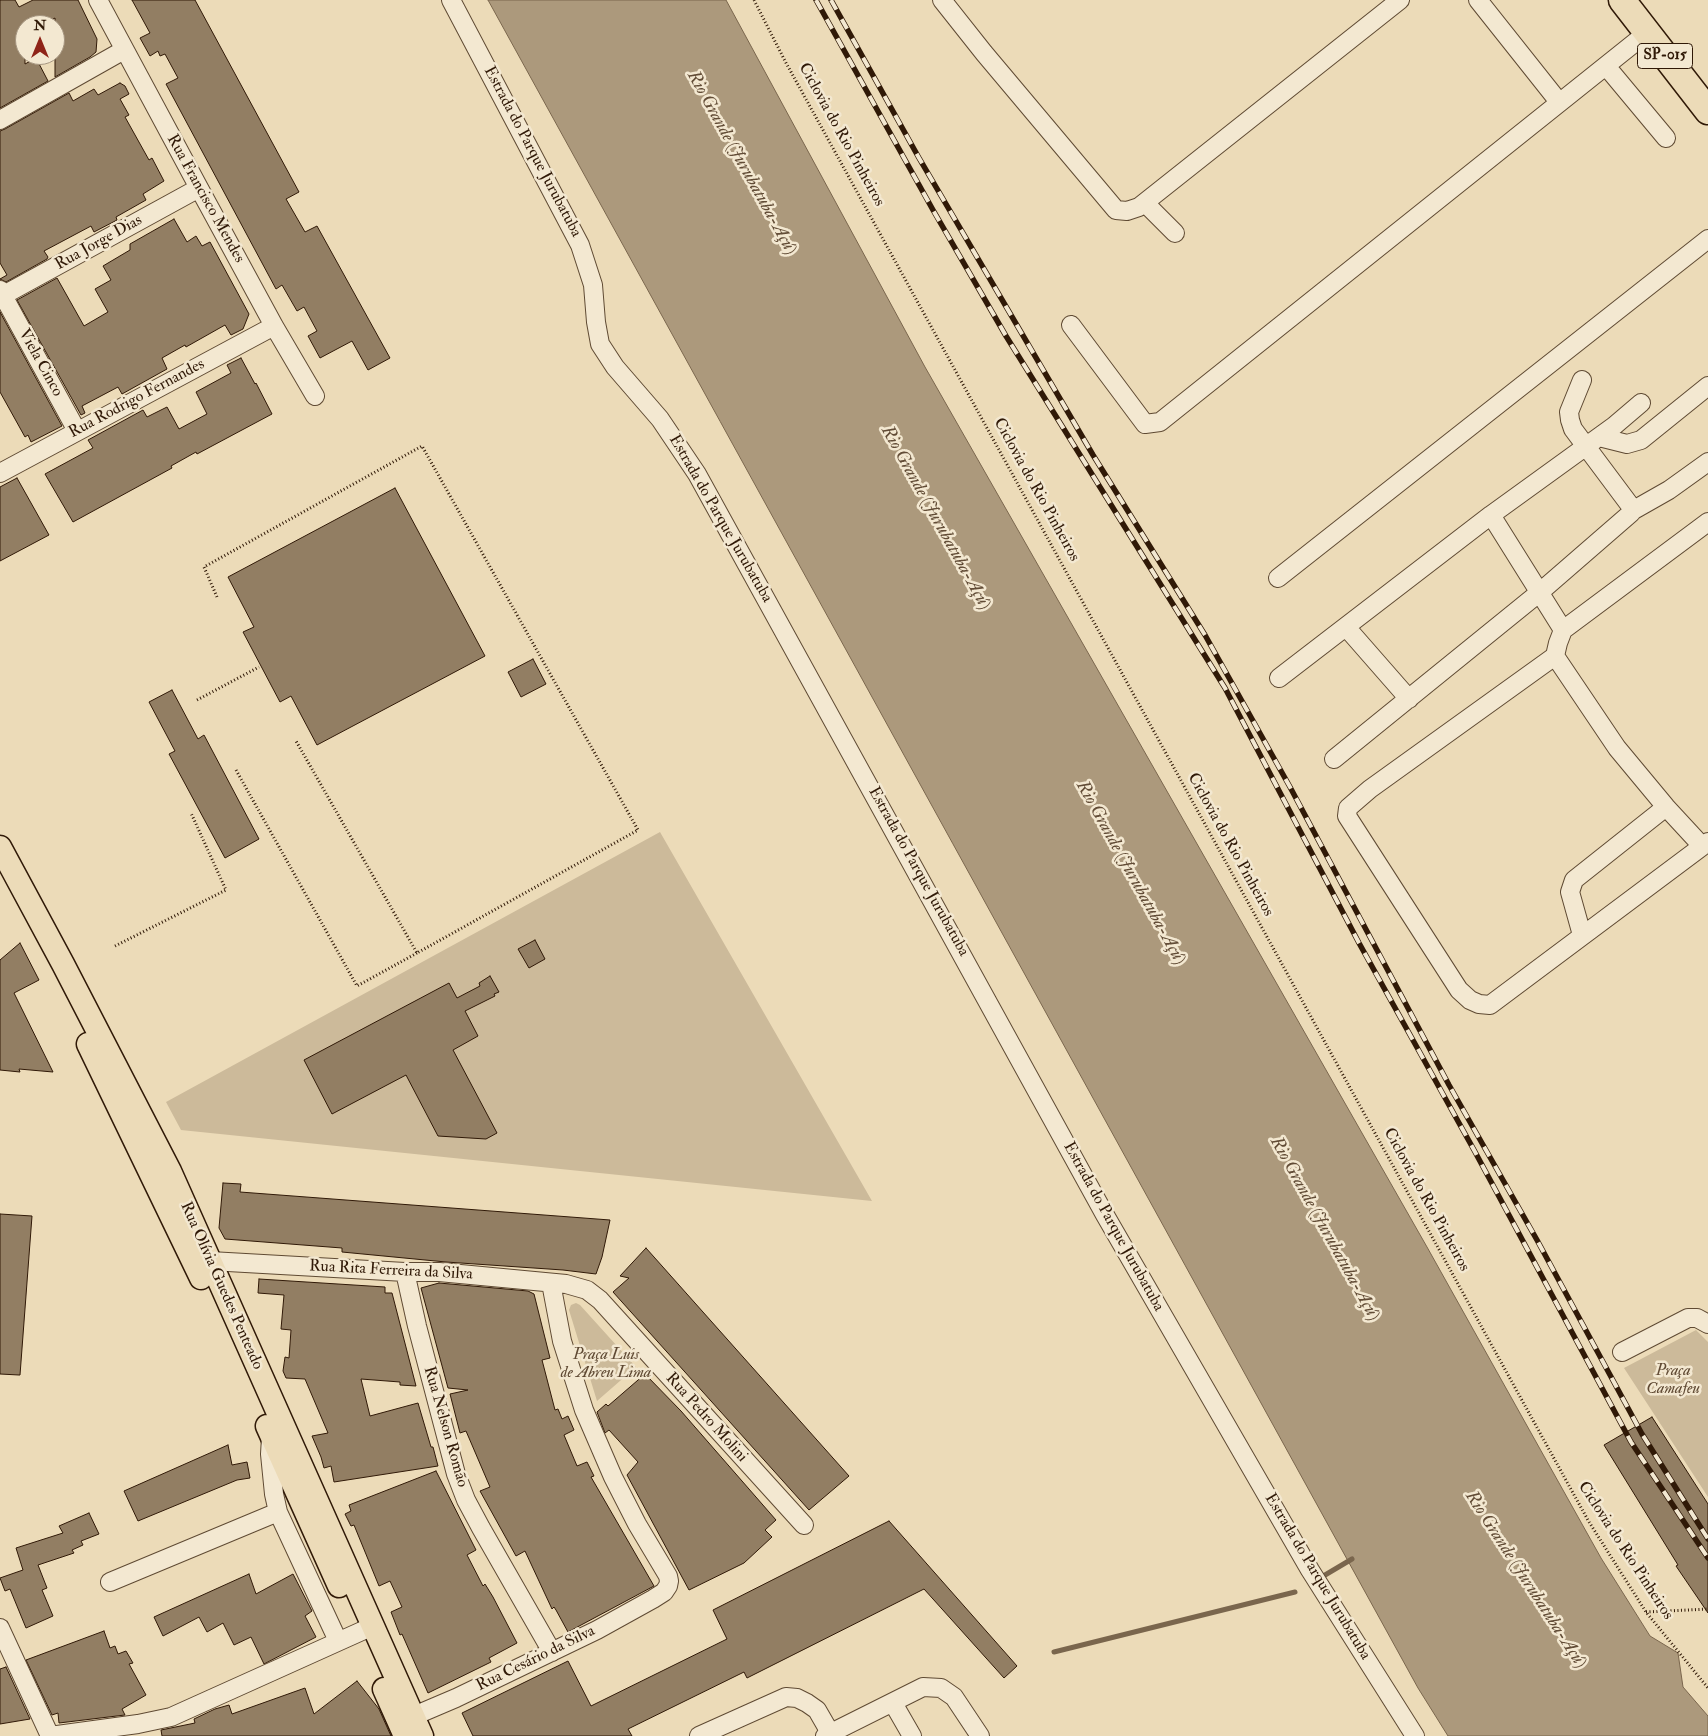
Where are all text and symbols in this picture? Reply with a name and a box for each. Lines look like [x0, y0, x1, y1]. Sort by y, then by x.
north arrow [15, 15, 65, 65]
text: N [34, 17, 46, 34]
road number: SP-015 [1638, 44, 1692, 68]
street label: Ciclovia do Rio Pinheiros [794, 60, 888, 210]
street label: Estrada do Parque Jurubatuba [479, 63, 585, 241]
water label: Rio Grande (Jurubatuba-Açú) [681, 67, 801, 259]
street label: Rua Francisco Mendes [162, 131, 248, 267]
street label: Rua Jorge Dias [52, 211, 146, 275]
street label: Viela Cinco [14, 326, 66, 400]
street label: Rua Rodrigo Fernandes [66, 355, 208, 443]
street label: Ciclovia do Rio Pinheiros [989, 415, 1083, 565]
water label: Rio Grande (Jurubatuba-Açú) [875, 422, 995, 614]
street label: Estrada do Parque Jurubatuba [664, 432, 776, 606]
street label: Ciclovia do Rio Pinheiros [1183, 770, 1277, 920]
water label: Rio Grande (Jurubatuba-Açú) [1070, 777, 1190, 969]
street label: Estrada do Parque Jurubatuba [863, 784, 973, 960]
street label: Ciclovia do Rio Pinheiros [1379, 1125, 1473, 1275]
water label: Rio Grande (Jurubatuba-Açú) [1264, 1133, 1384, 1325]
street label: Estrada do Parque Jurubatuba [1058, 1139, 1168, 1315]
street label: Rua Olívia Guedes Penteado [175, 1199, 267, 1373]
street label: Rua Rita Ferreira da Silva [309, 1257, 473, 1285]
park label: Praça Luis de Abreu Lima [561, 1346, 651, 1384]
park label: Praça Camafeu [1646, 1362, 1700, 1400]
street label: Rua Nelson Romão [419, 1364, 471, 1490]
street label: Rua Pedro Molini [661, 1369, 751, 1467]
street label: Ciclovia do Rio Pinheiros [1573, 1478, 1677, 1624]
water label: Rio Grande (Jurubatuba-Açú) [1460, 1487, 1590, 1673]
street label: Estrada do Parque Jurubatuba [1260, 1490, 1374, 1664]
street label: Rua Cesário da Silva [474, 1622, 598, 1696]

